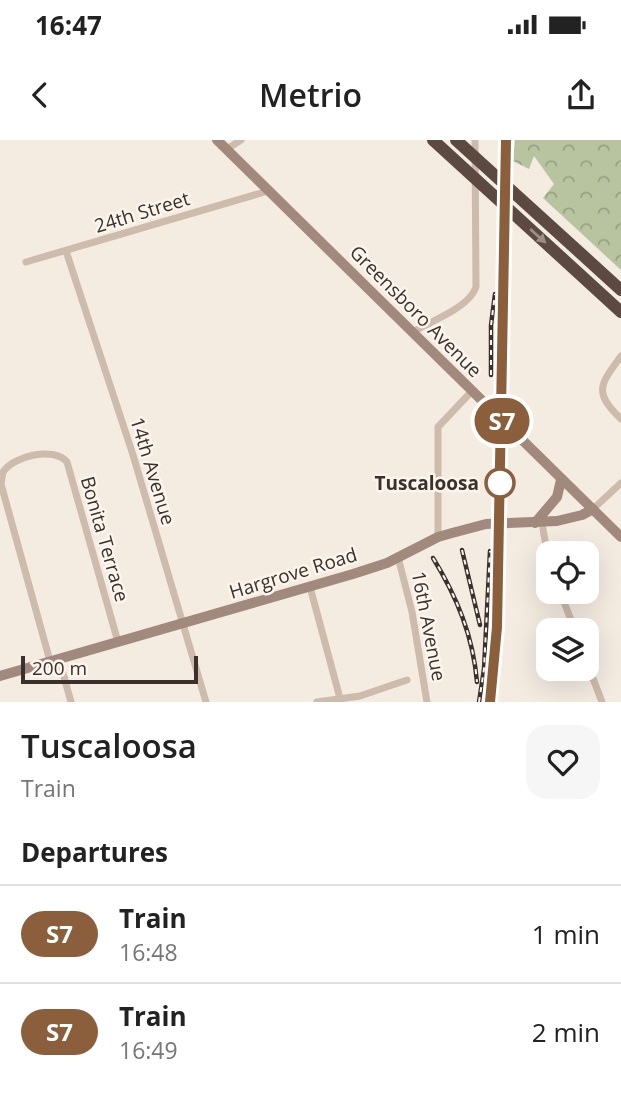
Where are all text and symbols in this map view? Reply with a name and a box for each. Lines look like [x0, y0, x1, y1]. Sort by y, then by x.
text: 16:47 [35, 7, 102, 43]
text: Metrio [259, 73, 362, 116]
icon: back [21, 76, 59, 114]
icon: share [562, 76, 600, 114]
street label: 24th Street [91, 185, 193, 239]
one-way arrow [529, 227, 546, 243]
street label: Greensboro Avenue [344, 239, 488, 383]
line badge: S7 [470, 398, 534, 444]
text: S7 [489, 404, 515, 437]
street label: 14th Avenue [124, 414, 182, 528]
marker: Tuscaloosa [485, 468, 515, 498]
place label: Tuscaloosa [375, 470, 479, 496]
street label: Bonita Terrace [75, 473, 135, 605]
street label: Hargrove Road [226, 541, 360, 605]
map controls [536, 541, 599, 681]
button: locate [536, 541, 599, 604]
street label: 16th Avenue [406, 569, 452, 683]
button: layers [536, 618, 599, 681]
scale bar [21, 653, 198, 685]
text: 200 m [32, 655, 87, 681]
text: Tuscaloosa [21, 723, 197, 768]
button: heart [526, 725, 600, 799]
text: Train [21, 772, 76, 804]
text: Departures [21, 834, 168, 870]
text: Train [119, 900, 187, 936]
text: 1 min [532, 916, 600, 952]
text: S7 [46, 917, 73, 950]
text: 16:48 [119, 936, 178, 968]
text: Train [119, 998, 187, 1034]
text: 2 min [532, 1014, 600, 1050]
text: S7 [46, 1015, 73, 1048]
text: 16:49 [119, 1034, 178, 1066]

